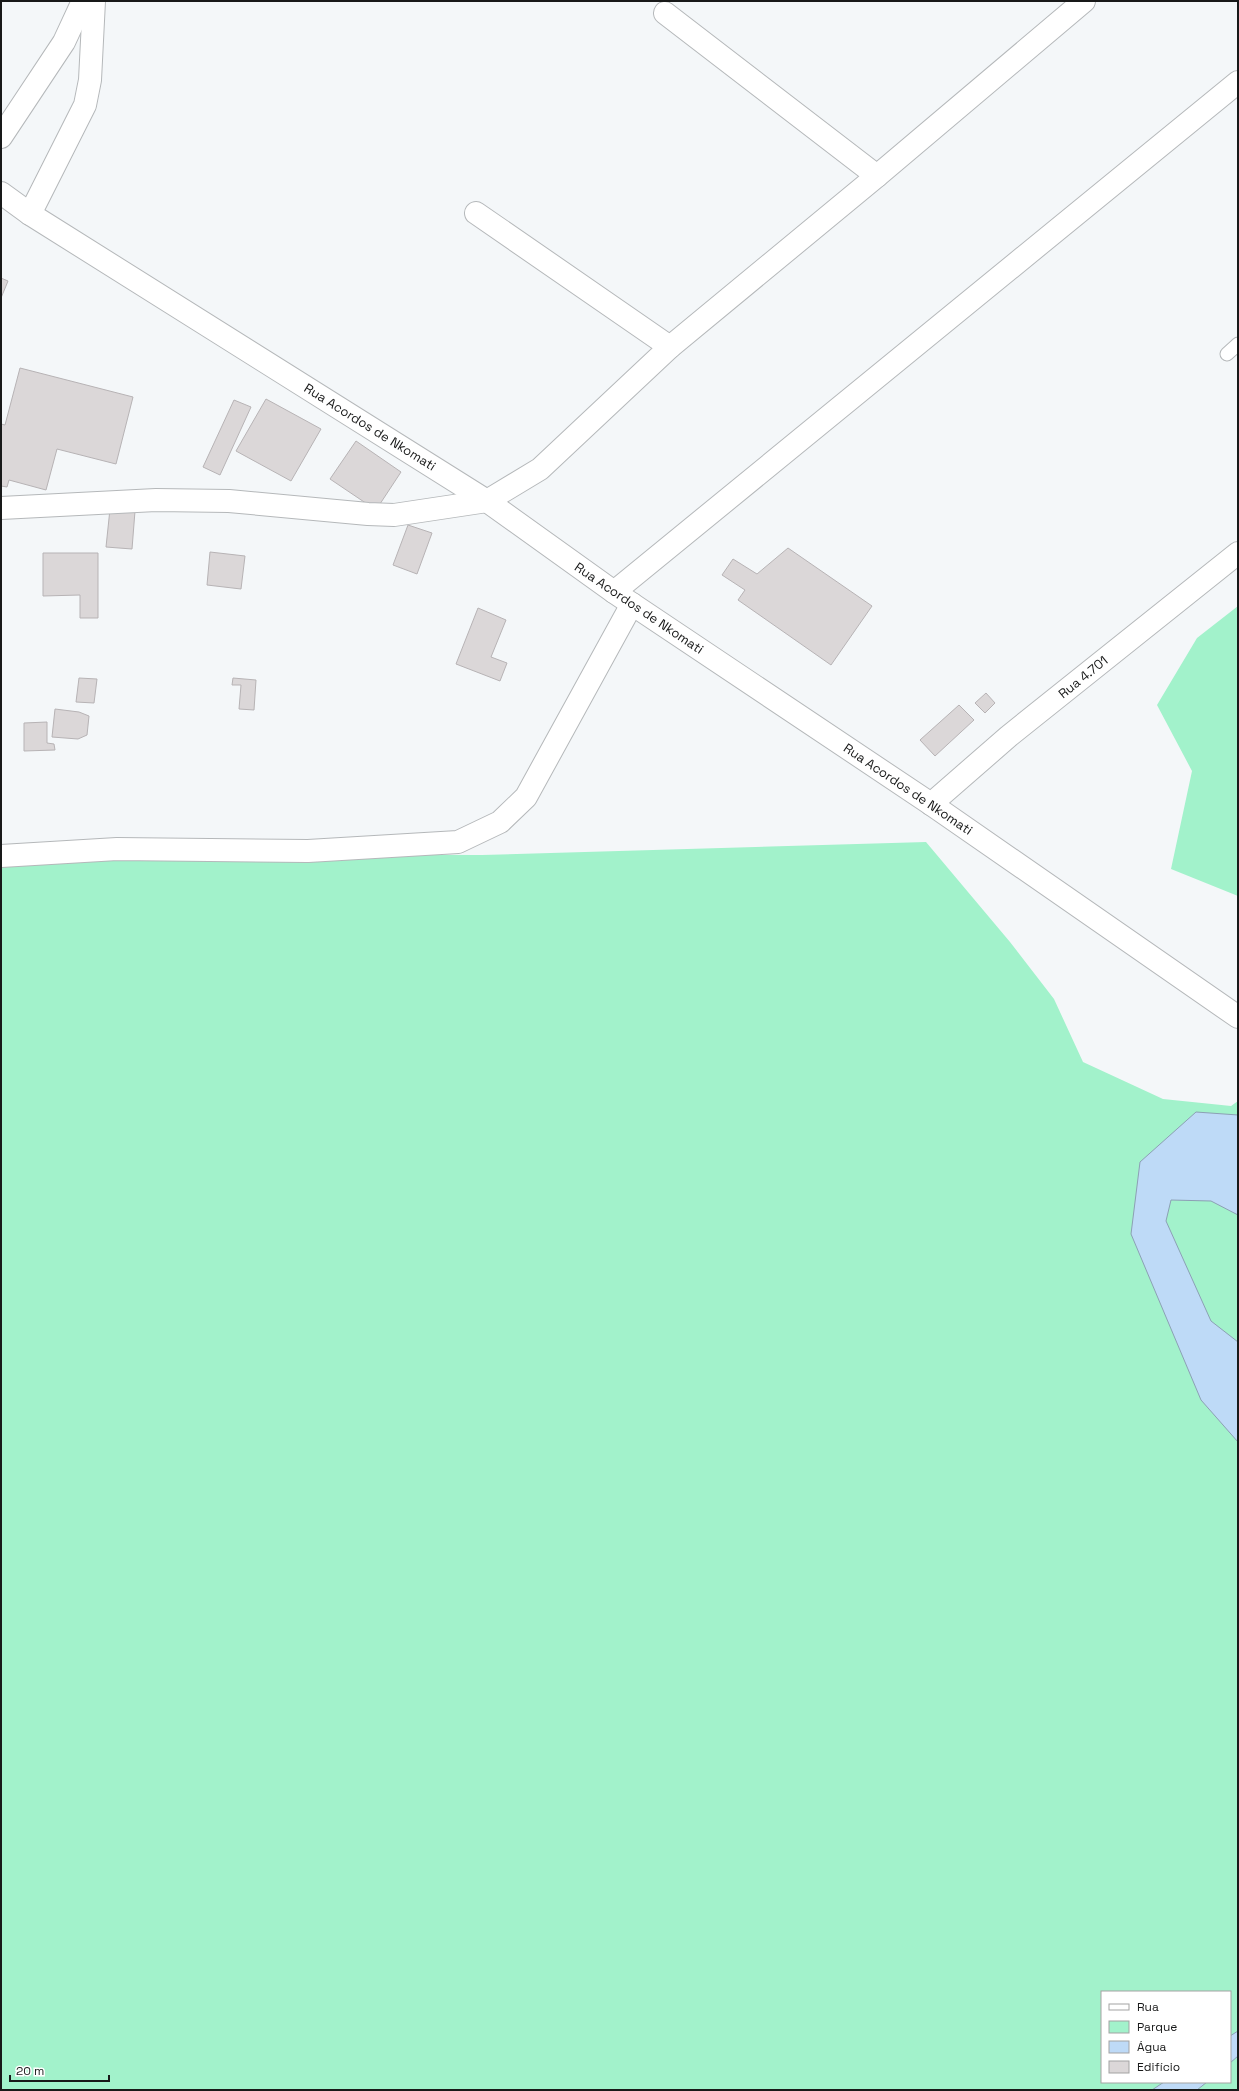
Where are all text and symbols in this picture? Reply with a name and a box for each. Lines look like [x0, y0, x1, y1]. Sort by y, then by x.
street label: Rua Acordos de Nkomati [301, 379, 439, 475]
street label: Rua Acordos de Nkomati [571, 558, 707, 658]
street label: Rua 4.701 [1055, 652, 1111, 702]
street label: Rua Acordos de Nkomati [840, 739, 976, 839]
legend [1101, 1991, 1231, 2083]
text: Rua [1137, 1999, 1159, 2015]
text: Parque [1137, 2019, 1177, 2035]
text: Água [1137, 2039, 1167, 2055]
scale bar [10, 2057, 109, 2083]
text: Edifício [1137, 2059, 1180, 2075]
text: 20 m [16, 2063, 44, 2079]

